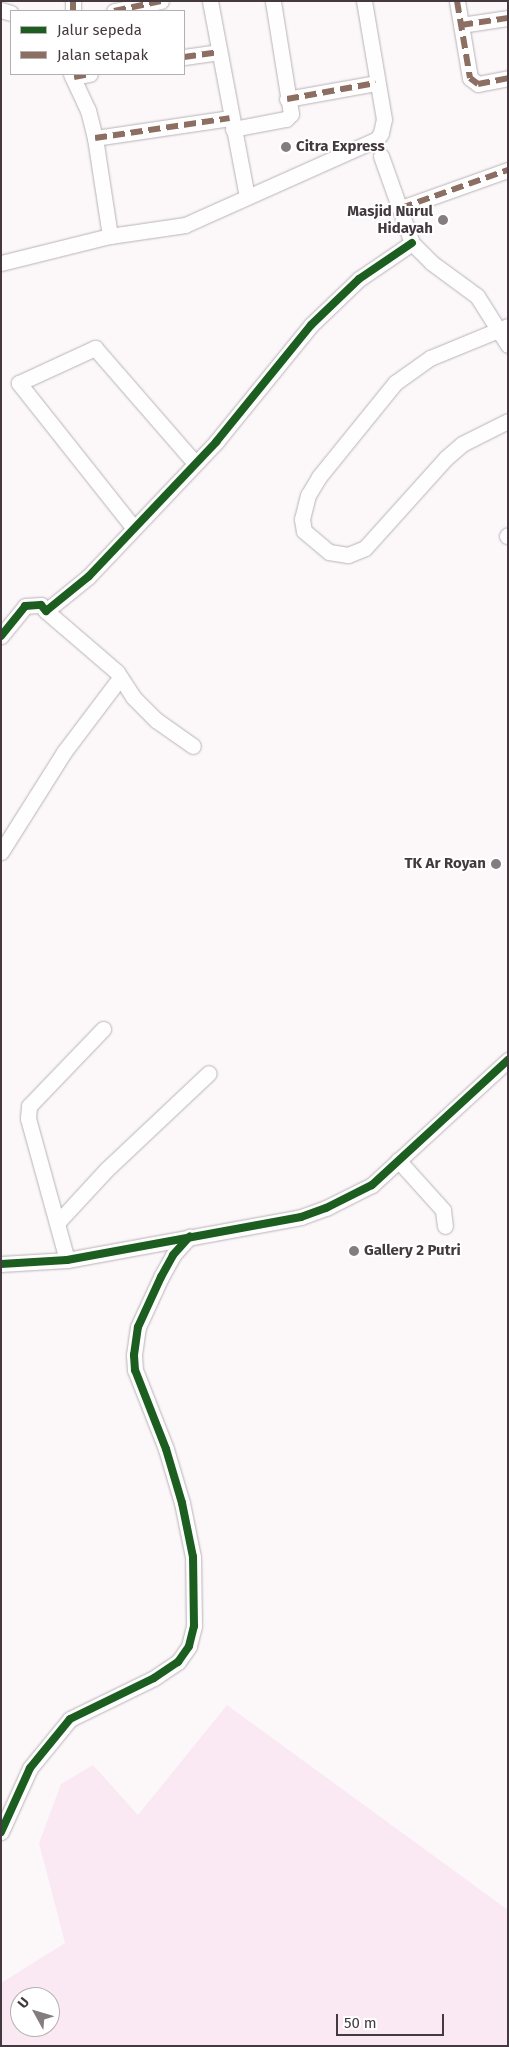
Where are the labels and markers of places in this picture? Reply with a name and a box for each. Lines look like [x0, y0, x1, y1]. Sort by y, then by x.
place label: Citra Express [296, 138, 385, 156]
marker: Citra Express [280, 141, 292, 153]
place label: Masjid Nurul Hidayah [347, 202, 433, 237]
marker: Masjid Nurul Hidayah [437, 214, 449, 226]
place label: TK Ar Royan [404, 855, 486, 873]
marker: TK Ar Royan [490, 858, 502, 870]
place label: Gallery 2 Putri [364, 1242, 461, 1260]
marker: Gallery 2 Putri [348, 1245, 360, 1257]

